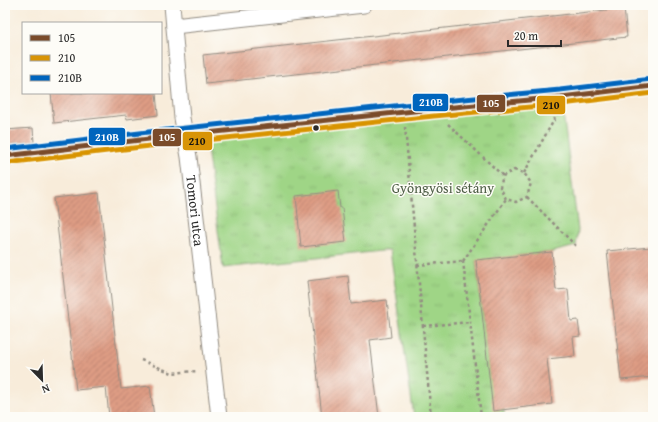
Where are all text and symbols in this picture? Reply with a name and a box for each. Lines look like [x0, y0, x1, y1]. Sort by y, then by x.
legend [22, 22, 162, 94]
scale bar [508, 22, 561, 48]
text: 20 m [514, 27, 538, 44]
text: 105 [58, 29, 76, 46]
text: 210 [58, 49, 76, 66]
text: 210B [58, 69, 82, 86]
line badge: 210B [412, 93, 449, 112]
text: 210B [419, 94, 443, 110]
line badge: 105 [476, 94, 506, 113]
text: 105 [482, 95, 500, 111]
line badge: 210 [536, 95, 566, 115]
text: 210 [542, 97, 560, 113]
unlabelled marker [311, 123, 321, 133]
line badge: 210B [88, 127, 126, 146]
line badge: 105 [152, 128, 182, 147]
text: 210B [95, 129, 119, 145]
text: 105 [158, 129, 176, 145]
line badge: 210 [182, 131, 213, 151]
text: 210 [188, 133, 206, 149]
street label: Tomori utca [181, 174, 209, 247]
park label: Gyöngyösi sétány [392, 178, 494, 198]
north arrow [22, 360, 62, 400]
text: N [39, 380, 52, 398]

